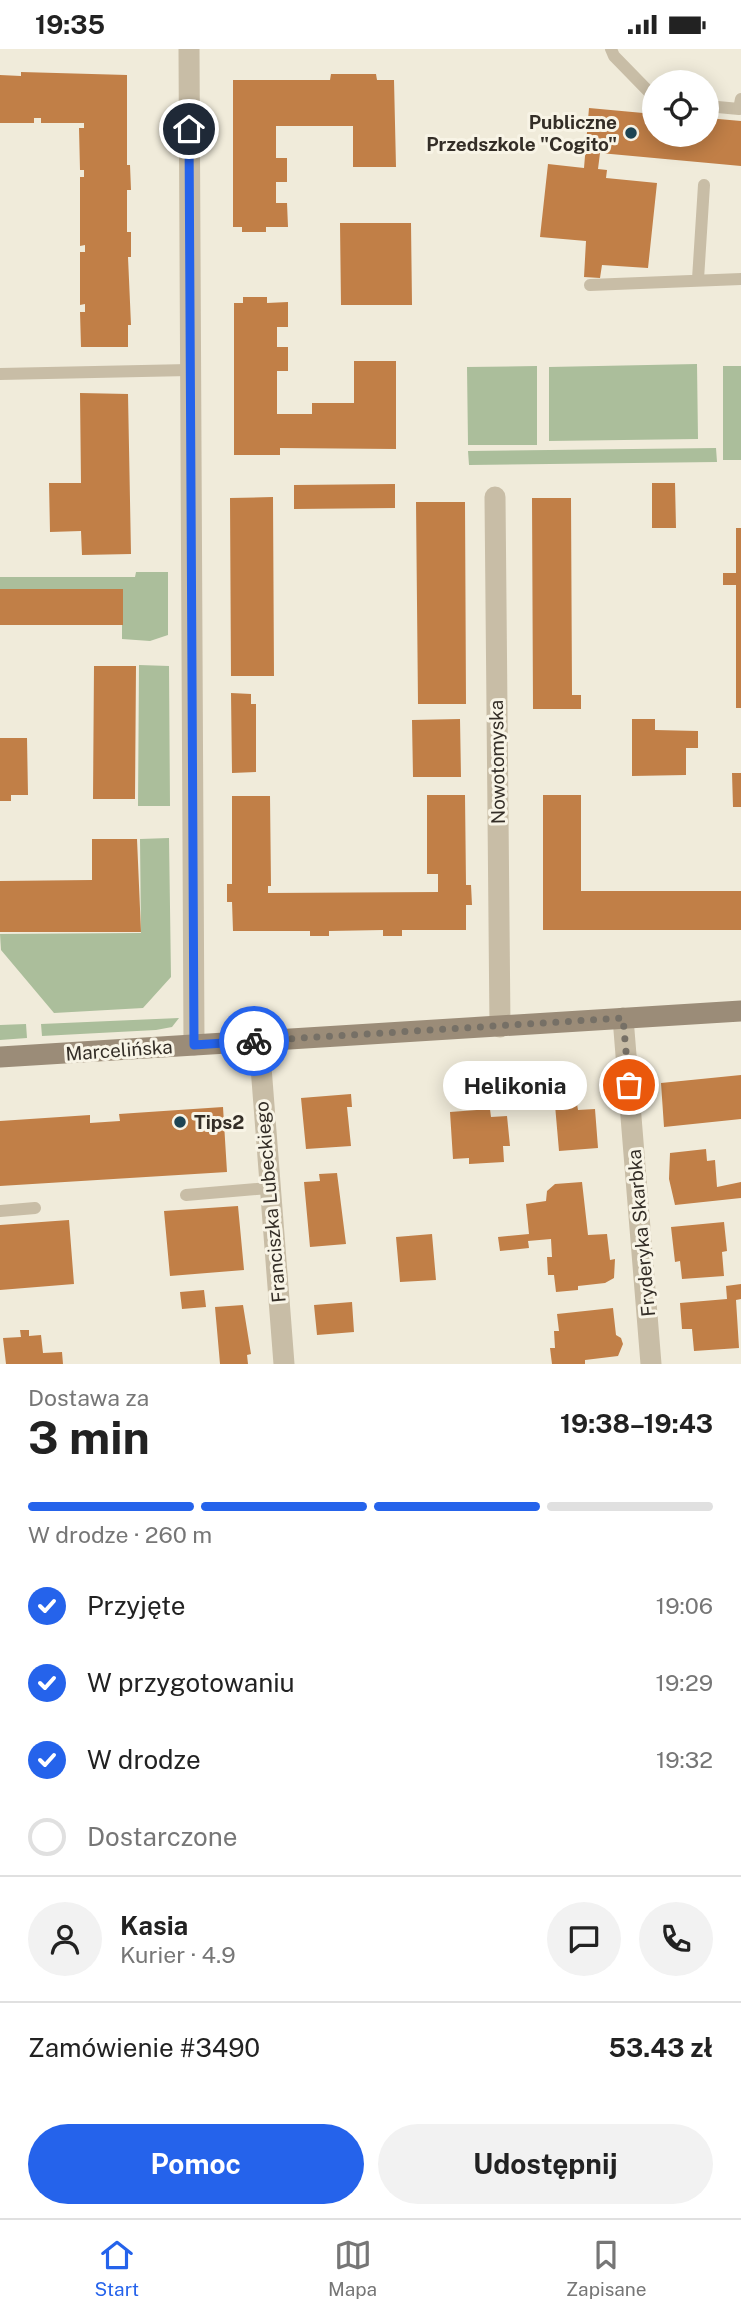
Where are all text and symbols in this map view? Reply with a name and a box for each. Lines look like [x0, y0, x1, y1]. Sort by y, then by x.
text: 19:35 [35, 9, 105, 40]
map controls [642, 70, 719, 147]
button: locate [642, 70, 719, 147]
pin [159, 99, 219, 159]
icon: home [170, 110, 208, 148]
place label: Publiczne Przedszkole "Cogito" [426, 111, 617, 155]
marker: Publiczne Przedszkole "Cogito" [623, 125, 639, 141]
street label: Nowotomyska [485, 700, 509, 824]
courier [219, 1006, 289, 1076]
icon: bike [235, 1022, 273, 1060]
street label: Marcelińska [65, 1035, 173, 1065]
pin [599, 1055, 659, 1115]
callout: Helikonia [444, 1061, 587, 1109]
icon: bag [610, 1066, 648, 1104]
text: Helikonia [463, 1072, 567, 1099]
street label: Franciszka Lubeckiego [250, 1101, 290, 1303]
place label: Tips2 [194, 1111, 244, 1133]
marker: Tips2 [172, 1114, 188, 1130]
street label: Fryderyka Skarbka [623, 1148, 659, 1318]
text: Dostawa za [28, 1384, 149, 1411]
text: 19:38–19:43 [560, 1408, 713, 1439]
text: 3 min [28, 1410, 150, 1464]
text: W drodze · 260 m [28, 1521, 212, 1548]
icon: check [28, 1587, 66, 1625]
text: Przyjęte [87, 1590, 186, 1621]
text: 19:06 [656, 1592, 713, 1619]
icon: check [28, 1664, 66, 1702]
text: W przygotowaniu [87, 1667, 295, 1698]
text: 19:29 [656, 1669, 713, 1696]
icon: check [28, 1741, 66, 1779]
text: W drodze [87, 1744, 201, 1775]
text: 19:32 [656, 1746, 713, 1773]
text: Dostarczone [87, 1821, 238, 1852]
button: person [28, 1902, 102, 1976]
button: chat [547, 1902, 621, 1976]
button: phone [639, 1902, 713, 1976]
text: Kasia [120, 1910, 188, 1941]
text: Kurier · 4.9 [120, 1941, 236, 1968]
text: Zamówienie #3490 [28, 2032, 260, 2063]
text: 53.43 zł [608, 2032, 713, 2063]
button: Pomoc [28, 2124, 364, 2204]
button: Udostępnij [378, 2124, 713, 2204]
tab: Start [94, 2236, 139, 2300]
tab: Mapa [328, 2236, 377, 2300]
tab: Zapisane [566, 2236, 647, 2300]

